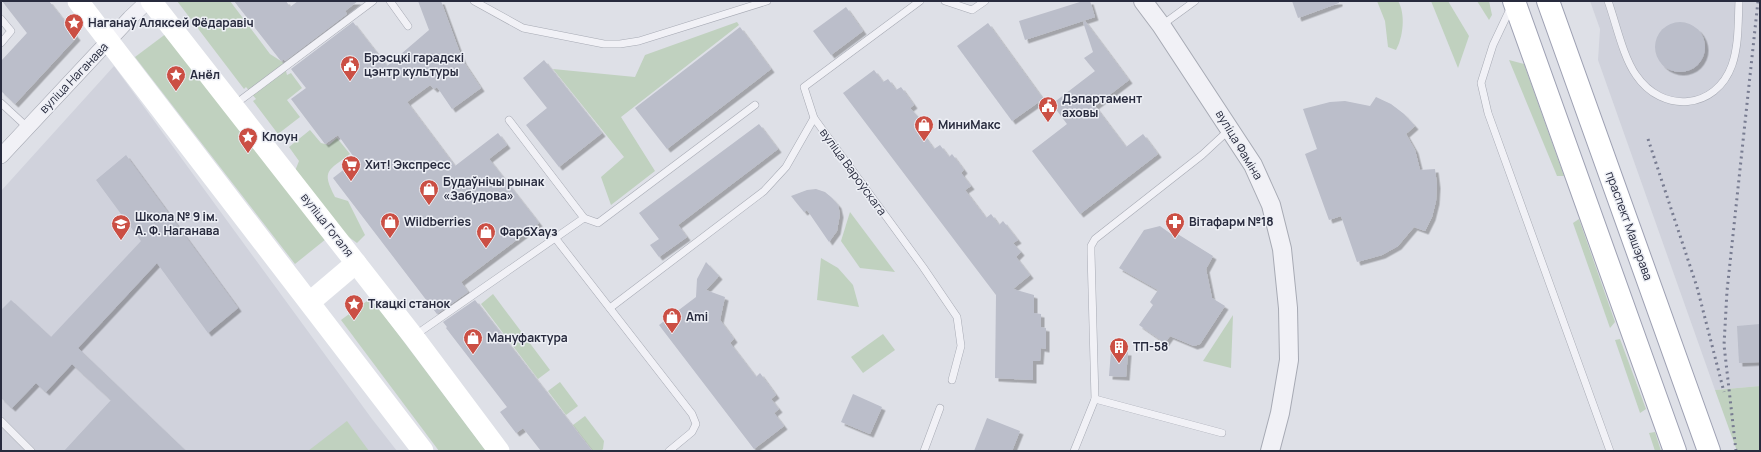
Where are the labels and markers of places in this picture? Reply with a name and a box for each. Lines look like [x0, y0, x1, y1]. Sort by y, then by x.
place icon: Наганаў Аляксей Фёдаравіч [63, 12, 85, 40]
place label: Наганаў Аляксей Фёдаравіч [88, 14, 254, 31]
place label: Брэсцкі гарадскі цэнтр культуры [364, 49, 464, 80]
public building icon: Брэсцкі гарадскі цэнтр культуры [339, 54, 361, 82]
place icon: Анёл [165, 64, 187, 92]
place label: Анёл [190, 66, 220, 83]
place label: Дэпартамент аховы [1062, 90, 1143, 121]
public building icon: Дэпартамент аховы [1037, 95, 1059, 123]
shop icon: МиниМакс [913, 114, 935, 142]
place label: МиниМакс [938, 116, 1001, 133]
place icon: Клоун [237, 126, 259, 154]
place label: Клоун [262, 128, 298, 145]
supermarket icon: Хит! Экспресс [340, 154, 362, 182]
place label: Хит! Экспресс [365, 156, 451, 173]
place label: Будаўнічы рынак «Забудова» [443, 173, 545, 204]
shop icon: Будаўнічы рынак «Забудова» [418, 178, 440, 206]
place label: Школа № 9 ім. А. Ф. Наганава [135, 208, 220, 239]
shop icon: Wildberries [379, 211, 401, 239]
pharmacy icon: Вітафарм №18 [1164, 211, 1186, 239]
school or university icon: Школа № 9 ім. А. Ф. Наганава [110, 213, 132, 241]
place label: Wildberries [404, 213, 471, 230]
place label: Вітафарм №18 [1189, 213, 1274, 230]
shop icon: ФарбХауз [475, 221, 497, 249]
place label: ФарбХауз [500, 223, 558, 240]
place icon: Ткацкі станок [343, 293, 365, 321]
place label: Ткацкі станок [368, 295, 451, 312]
shop icon: Ami [661, 306, 683, 334]
place label: Ami [686, 308, 708, 325]
shop icon: Мануфактура [462, 327, 484, 355]
place label: Мануфактура [487, 329, 568, 346]
building icon: ТП-58 [1108, 336, 1130, 364]
place label: ТП-58 [1133, 338, 1168, 355]

